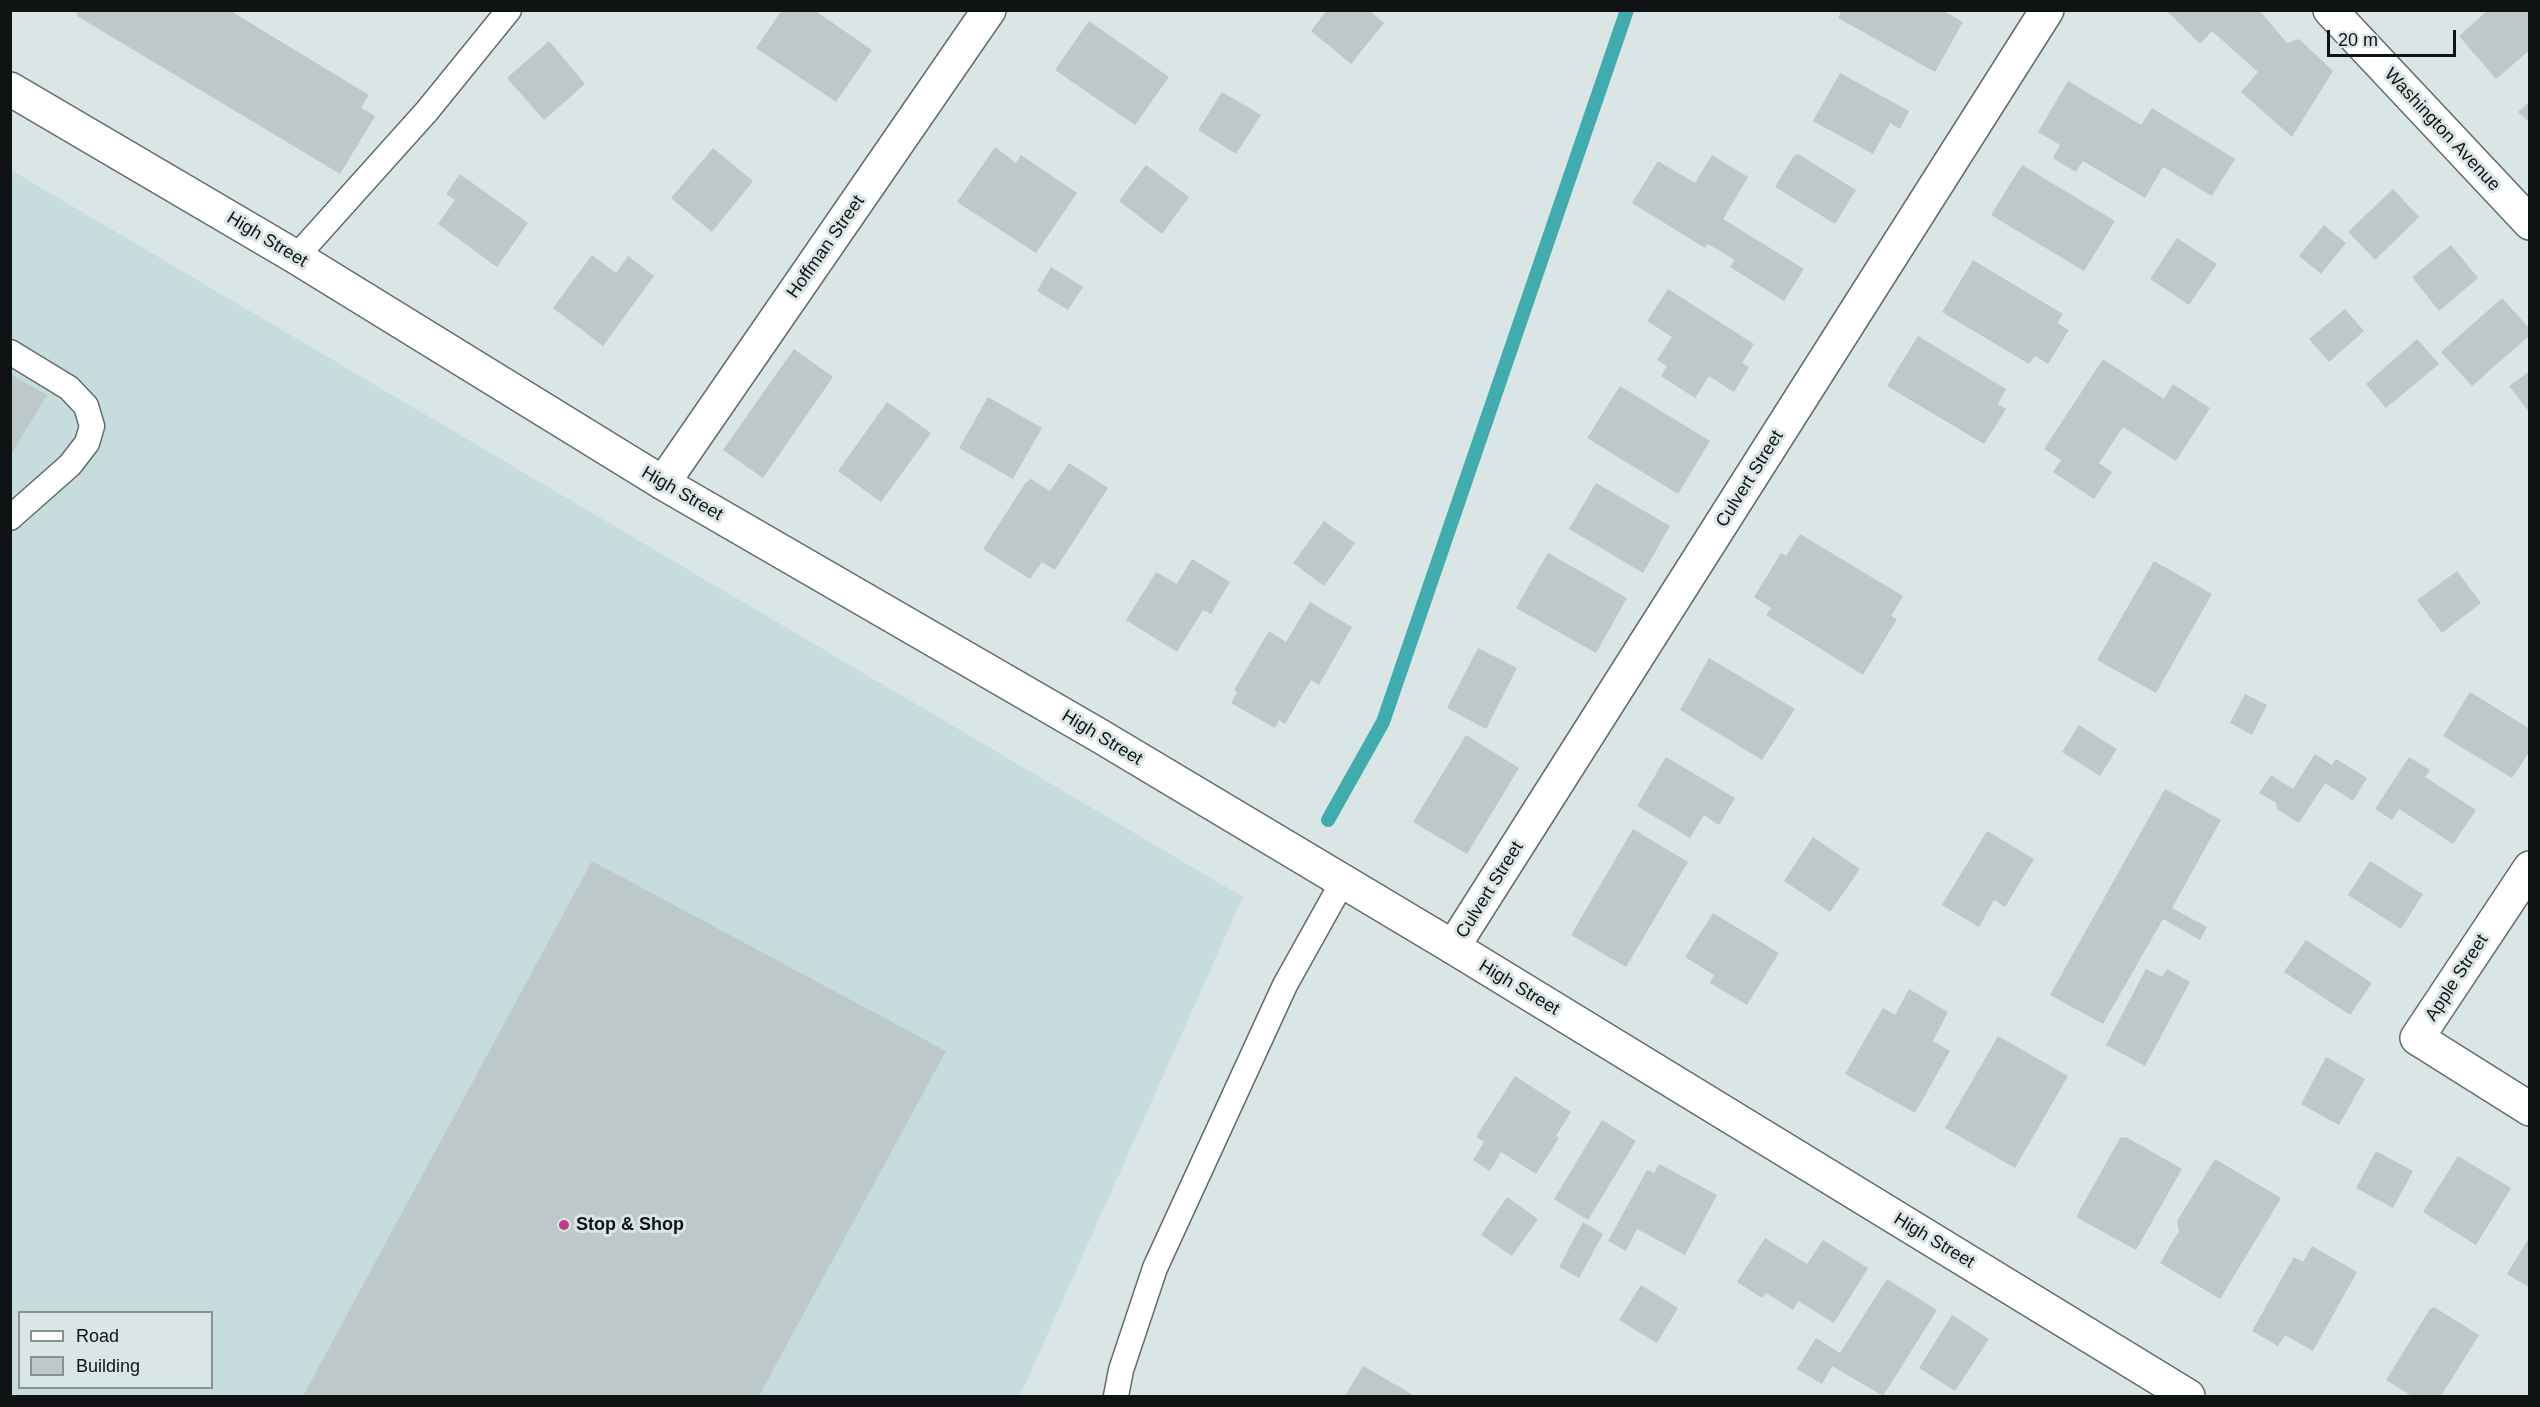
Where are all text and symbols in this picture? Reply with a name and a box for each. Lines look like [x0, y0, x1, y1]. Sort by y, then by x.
scale bar [2330, 18, 2459, 56]
text: 20 m [2338, 30, 2378, 50]
street label: Washington Avenue [2380, 64, 2504, 196]
street label: Hoffman Street [783, 191, 869, 303]
street label: High Street [223, 208, 311, 272]
street label: Culvert Street [1712, 427, 1788, 531]
street label: High Street [638, 462, 726, 526]
street label: High Street [1058, 706, 1146, 770]
street label: Culvert Street [1452, 838, 1528, 942]
street label: Apple Street [2421, 931, 2493, 1025]
street label: High Street [1475, 956, 1563, 1020]
street label: High Street [1890, 1209, 1978, 1273]
place label: Stop & Shop [576, 1214, 684, 1236]
marker: Stop & Shop [557, 1218, 571, 1232]
legend [18, 1311, 213, 1389]
text: Road [76, 1326, 119, 1346]
text: Building [76, 1356, 140, 1376]

